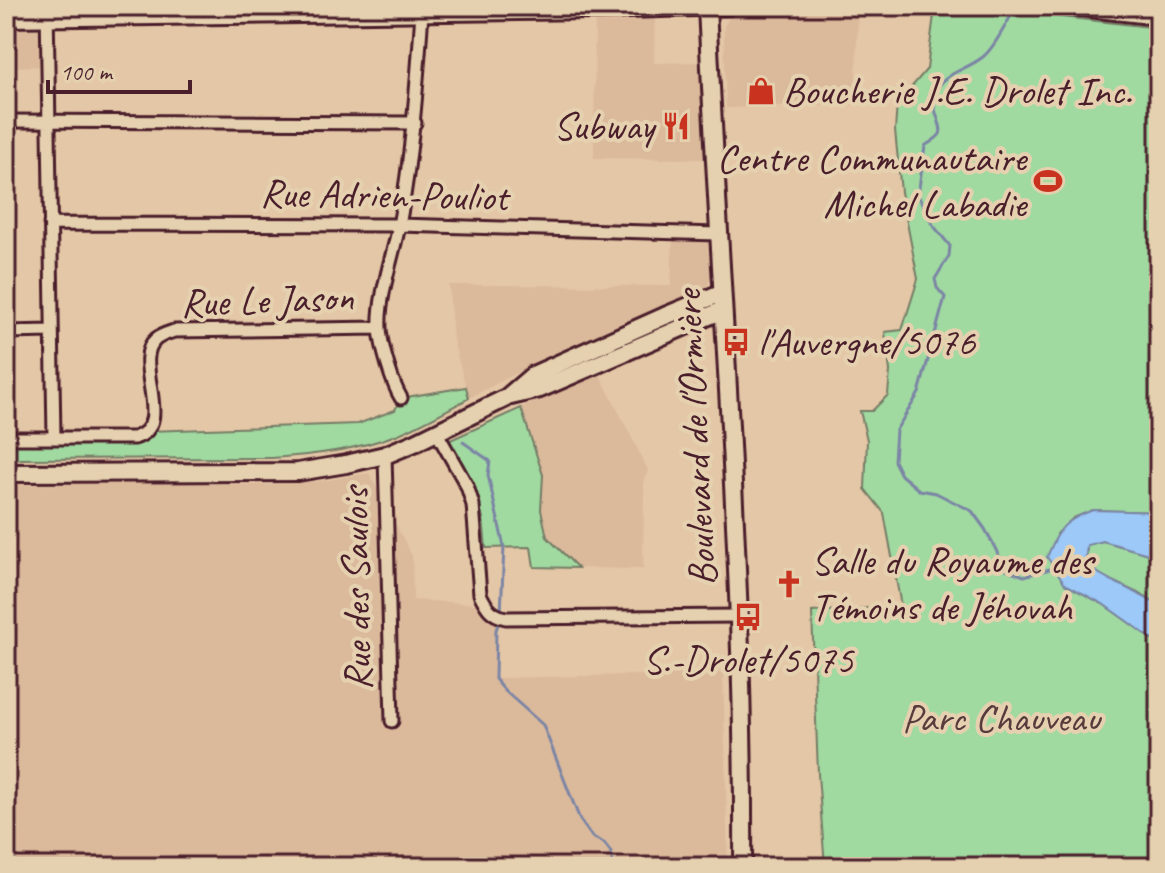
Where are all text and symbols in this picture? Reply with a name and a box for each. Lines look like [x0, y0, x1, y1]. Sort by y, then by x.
scale bar [48, 44, 190, 94]
text: 100 m [60, 57, 114, 87]
place label: Boucherie J.E. Drolet Inc. [783, 66, 1132, 116]
shop icon: Boucherie J.E. Drolet Inc. [746, 76, 776, 106]
place label: Subway [553, 101, 657, 151]
restaurant icon: Subway [661, 111, 691, 141]
place label: Centre Communautaire Michel Labadie [717, 133, 1029, 229]
sports icon: Centre Communautaire Michel Labadie [1033, 166, 1063, 196]
street label: Rue Adrien-Pouliot [260, 168, 512, 222]
street label: Rue Le Jason [180, 272, 355, 328]
street label: Boulevard de l'Ormière [662, 286, 728, 587]
place label: l'Auvergne/5076 [758, 317, 976, 367]
bus stop icon: l'Auvergne/5076 [721, 327, 751, 357]
street label: Rue des Saulois [329, 484, 383, 691]
place label: Salle du Royaume des Témoins de Jéhovah [811, 536, 1096, 632]
church icon: Salle du Royaume des Témoins de Jéhovah [774, 569, 804, 599]
bus stop icon: S.-Drolet/5075 [733, 602, 763, 632]
place label: S.-Drolet/5075 [643, 635, 855, 685]
park label: Parc Chauveau [902, 693, 1102, 743]

